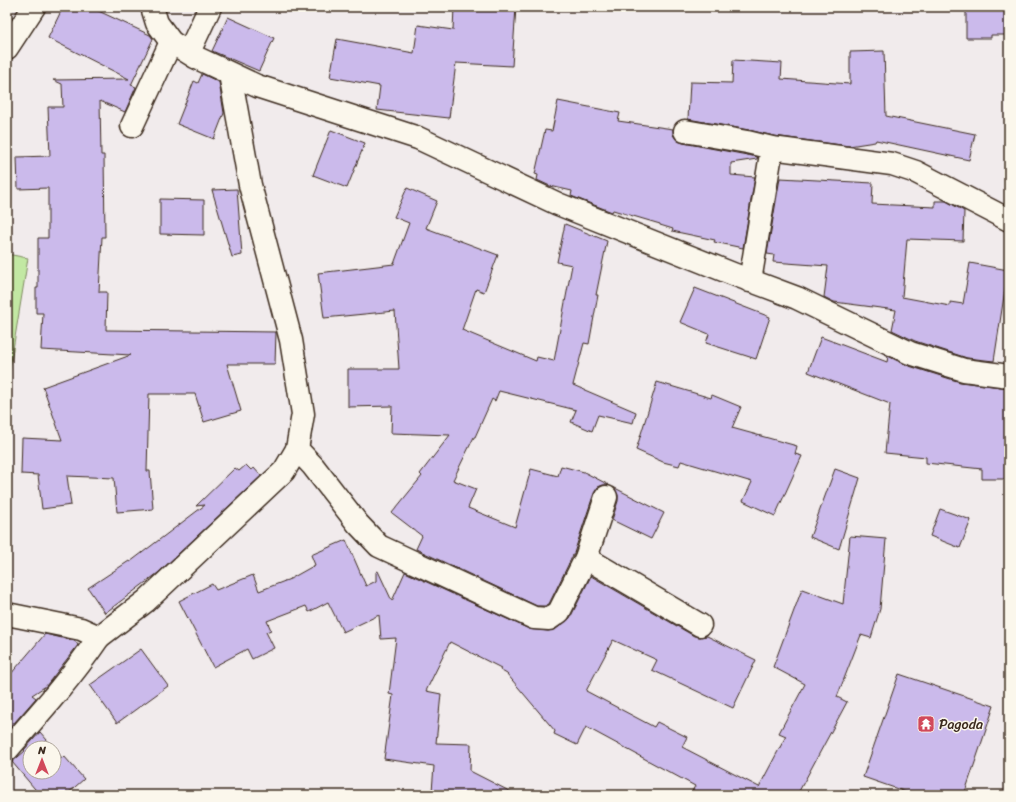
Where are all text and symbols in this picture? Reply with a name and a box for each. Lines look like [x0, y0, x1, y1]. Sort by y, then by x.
place label: Pagoda [939, 712, 983, 737]
temple icon: Pagoda [916, 714, 936, 734]
north arrow [22, 740, 62, 780]
text: N [37, 741, 46, 760]

